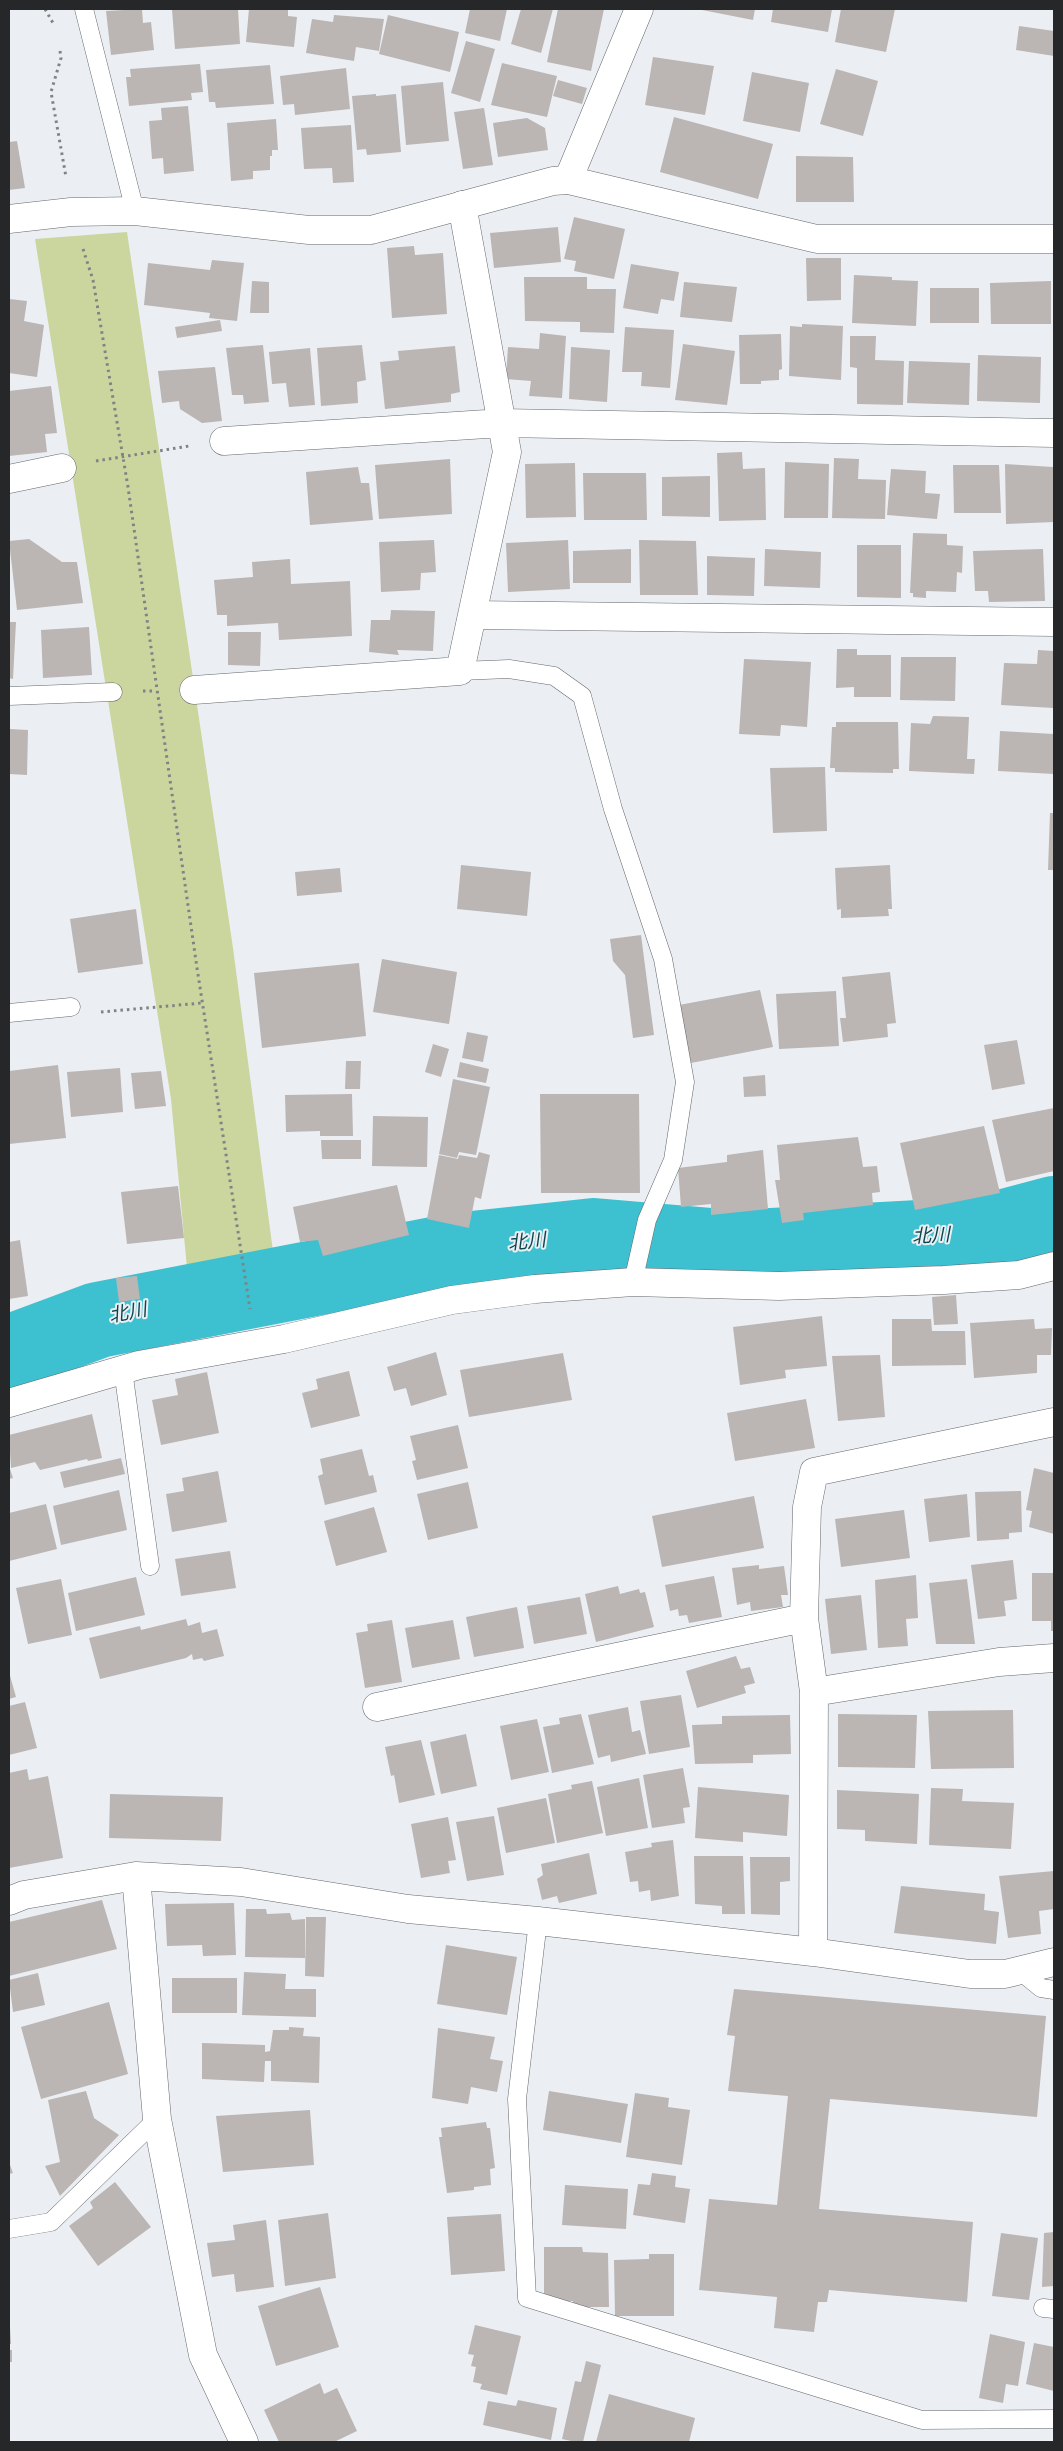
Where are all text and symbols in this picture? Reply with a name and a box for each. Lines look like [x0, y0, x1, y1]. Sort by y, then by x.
water label: 北川 [911, 1225, 951, 1249]
water label: 北川 [507, 1230, 547, 1256]
water label: 北川 [107, 1299, 149, 1329]

